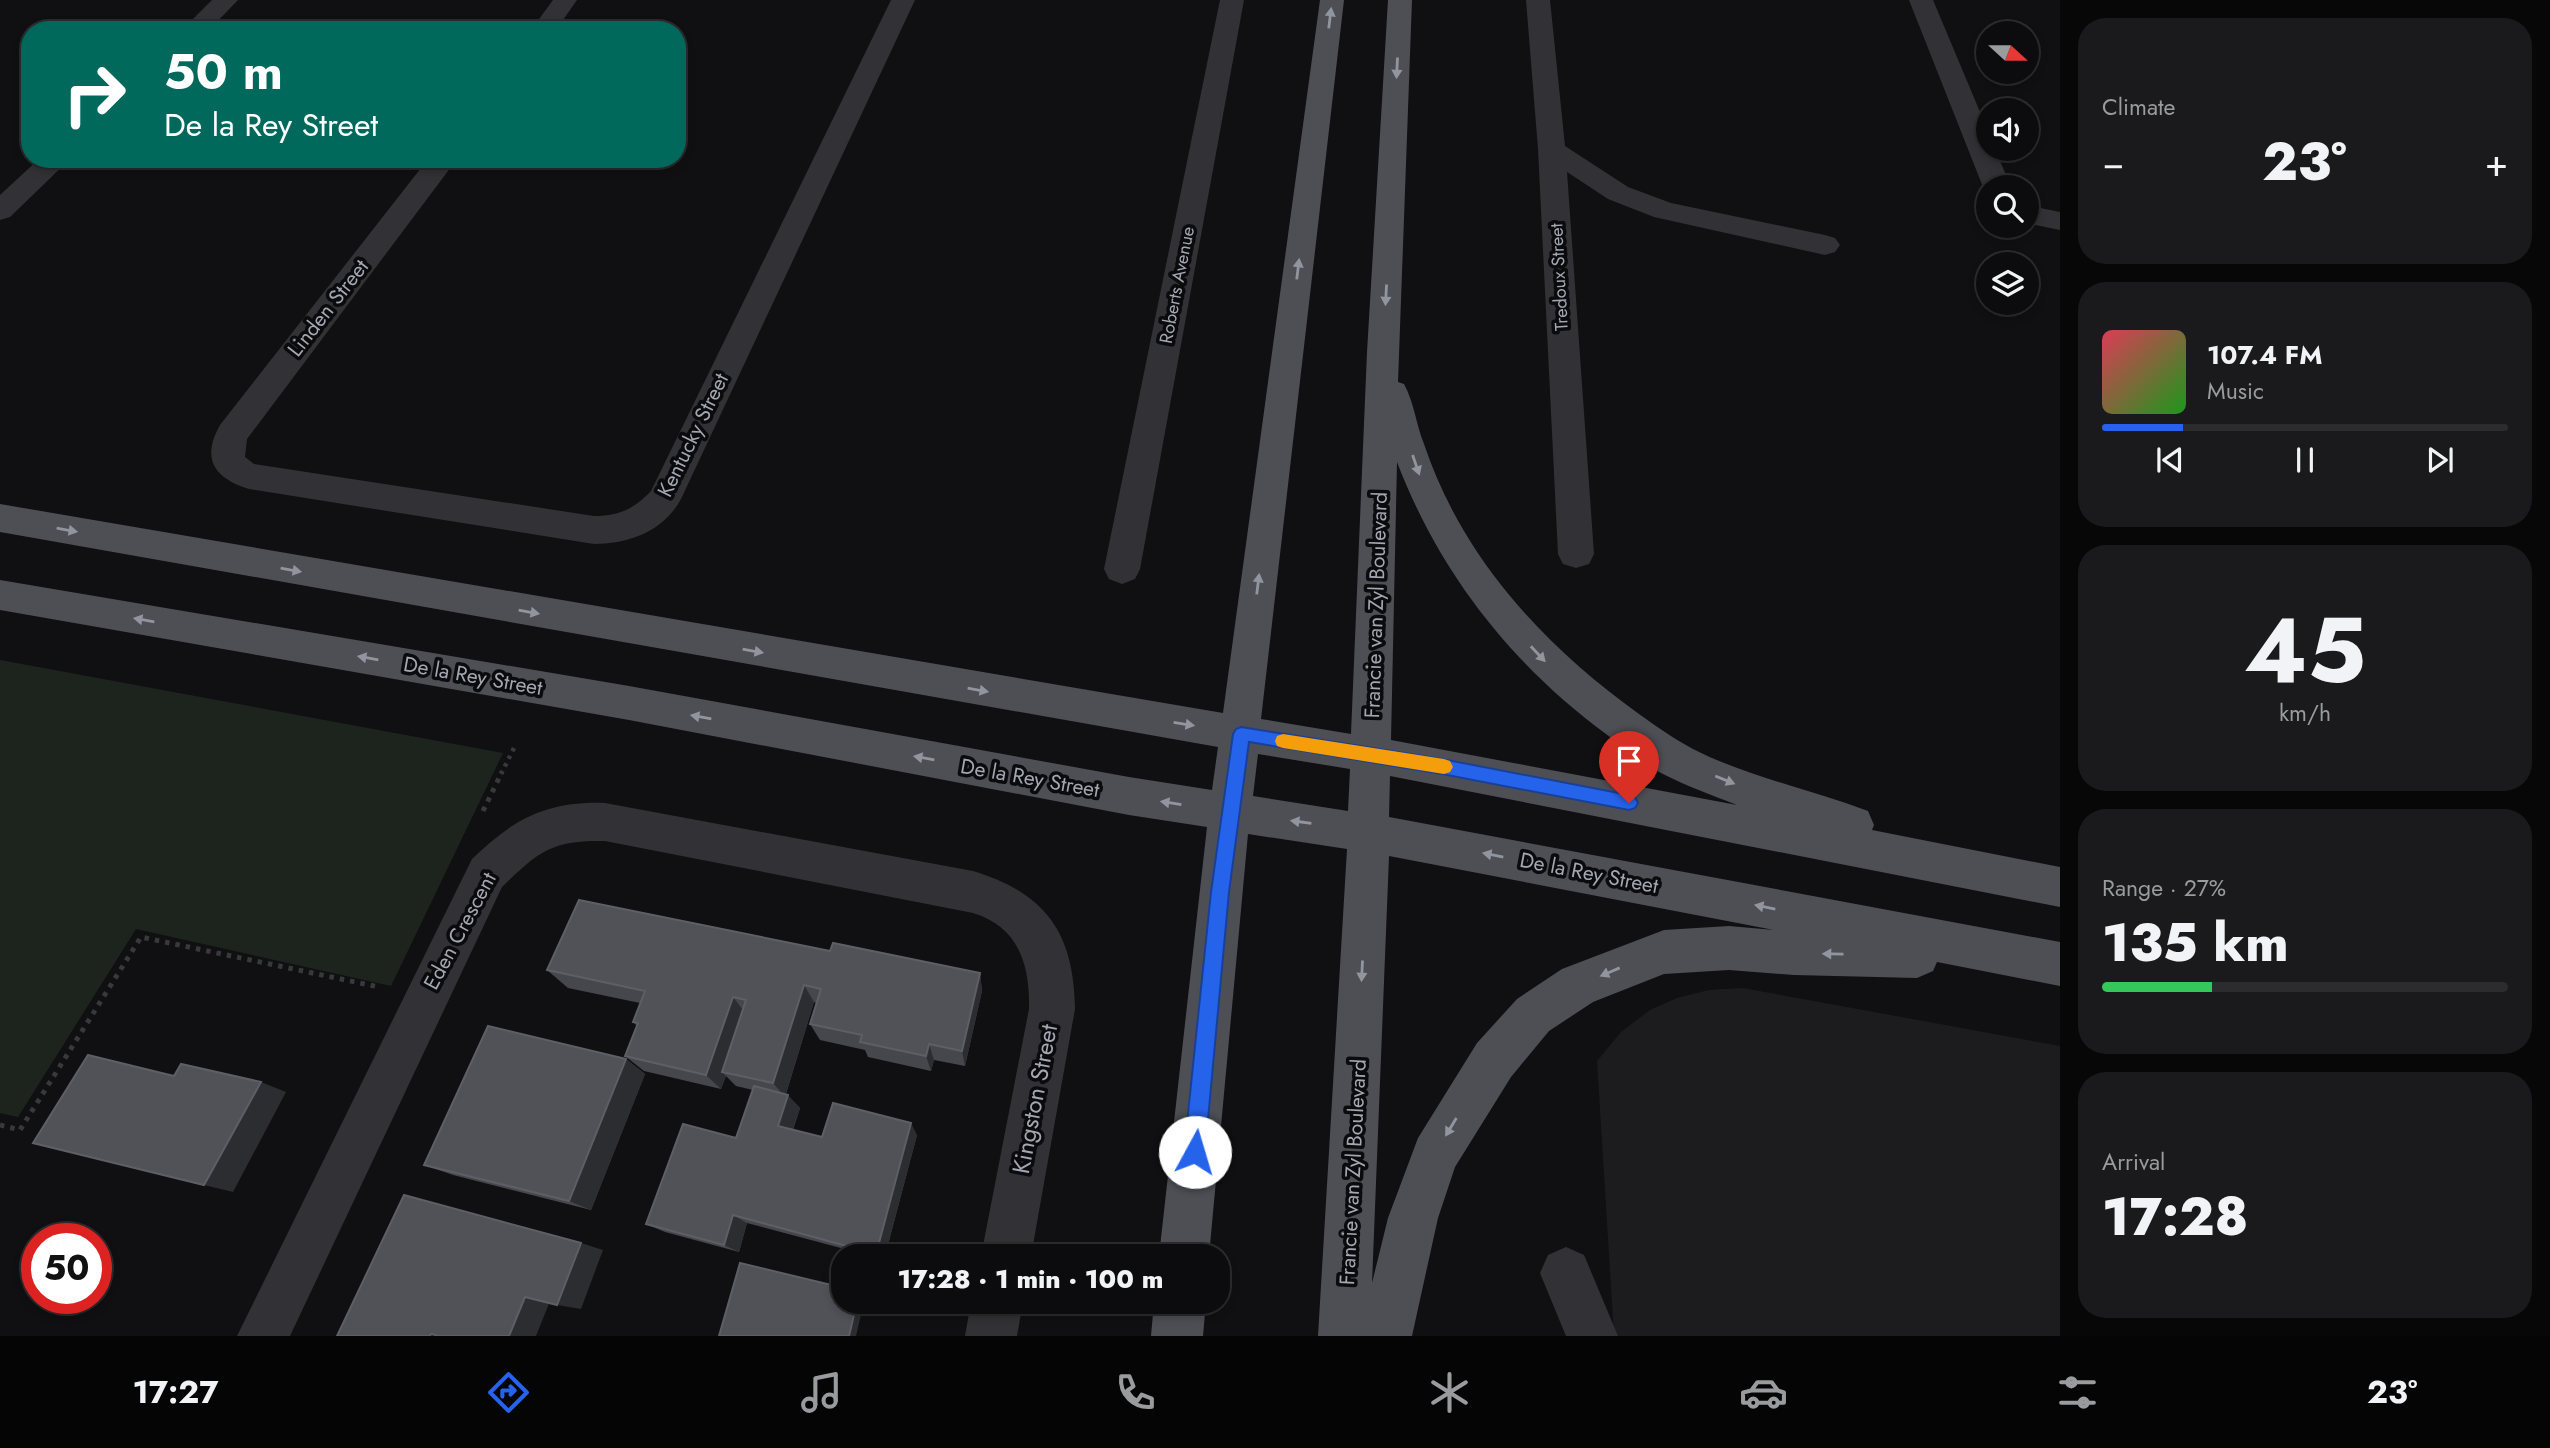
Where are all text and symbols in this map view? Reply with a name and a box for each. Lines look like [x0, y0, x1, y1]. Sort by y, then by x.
one-way arrow [1324, 7, 1335, 29]
north arrow [1976, 21, 2039, 84]
map controls [1976, 21, 2039, 315]
text: 50 m [164, 37, 283, 107]
icon: right [49, 49, 140, 140]
one-way arrow [1391, 57, 1402, 79]
text: Climate [2102, 90, 2175, 124]
button: sound [1976, 98, 2039, 161]
text: De la Rey Street [164, 102, 378, 148]
text: 23° [2262, 124, 2347, 200]
text: − [2102, 135, 2124, 190]
text: + [2485, 135, 2508, 190]
button: search [1976, 175, 2039, 238]
street label: Tredoux Street [1543, 222, 1575, 331]
street label: Roberts Avenue [1153, 224, 1201, 346]
button: layers [1976, 252, 2039, 315]
street label: Linden Street [280, 253, 376, 363]
one-way arrow [1293, 257, 1304, 279]
one-way arrow [1380, 285, 1391, 307]
text: 107.4 FM [2207, 336, 2322, 374]
street label: Kentucky Street [650, 368, 736, 502]
text: Music [2207, 374, 2264, 408]
icon: previous [2151, 441, 2189, 479]
icon: pause [2286, 441, 2324, 479]
icon: next [2421, 441, 2459, 479]
one-way arrow [1411, 454, 1422, 475]
street label: Francie van Zyl Boulevard [1357, 491, 1395, 719]
one-way arrow [56, 525, 78, 536]
one-way arrow [280, 565, 302, 576]
one-way arrow [1253, 573, 1264, 595]
text: 45 [2244, 585, 2366, 716]
one-way arrow [518, 607, 540, 618]
one-way arrow [133, 614, 155, 625]
one-way arrow [1530, 645, 1546, 663]
one-way arrow [743, 646, 765, 657]
street label: De la Rey Street [401, 649, 545, 703]
one-way arrow [357, 652, 379, 663]
one-way arrow [967, 685, 989, 696]
text: km/h [2279, 696, 2331, 730]
one-way arrow [690, 711, 712, 722]
one-way arrow [1173, 719, 1195, 730]
pin [1599, 731, 1659, 803]
icon: arrive [1610, 742, 1648, 780]
street label: De la Rey Street [958, 751, 1102, 805]
one-way arrow [913, 752, 935, 763]
one-way arrow [1715, 775, 1736, 786]
one-way arrow [1160, 797, 1182, 808]
one-way arrow [1289, 816, 1311, 827]
street label: De la Rey Street [1517, 845, 1661, 901]
one-way arrow [1482, 849, 1504, 860]
street label: Eden Crescent [416, 867, 504, 995]
text: Range · 27% [2102, 871, 2226, 905]
one-way arrow [1754, 902, 1776, 913]
text: 135 km [2102, 905, 2289, 981]
one-way arrow [1822, 948, 1844, 960]
one-way arrow [1357, 960, 1368, 982]
one-way arrow [1599, 966, 1620, 977]
street label: Kingston Street [1003, 1021, 1066, 1177]
street label: Francie van Zyl Boulevard [1332, 1058, 1374, 1286]
position arrow [1158, 1115, 1232, 1189]
one-way arrow [1445, 1117, 1457, 1136]
text: Arrival [2102, 1145, 2165, 1179]
text: 17:28 [2102, 1179, 2248, 1255]
speed limit sign: 50 [21, 1223, 112, 1314]
text: 17:28 · 1 min · 100 m [898, 1260, 1163, 1298]
icon: directions [484, 1368, 533, 1417]
icon: music [797, 1368, 846, 1417]
icon: phone [1111, 1368, 1160, 1417]
icon: climate [1425, 1368, 1474, 1417]
icon: car [1739, 1368, 1788, 1417]
icon: filters [2053, 1368, 2102, 1417]
text: 17:27 [132, 1369, 219, 1415]
text: 23° [2367, 1369, 2417, 1415]

